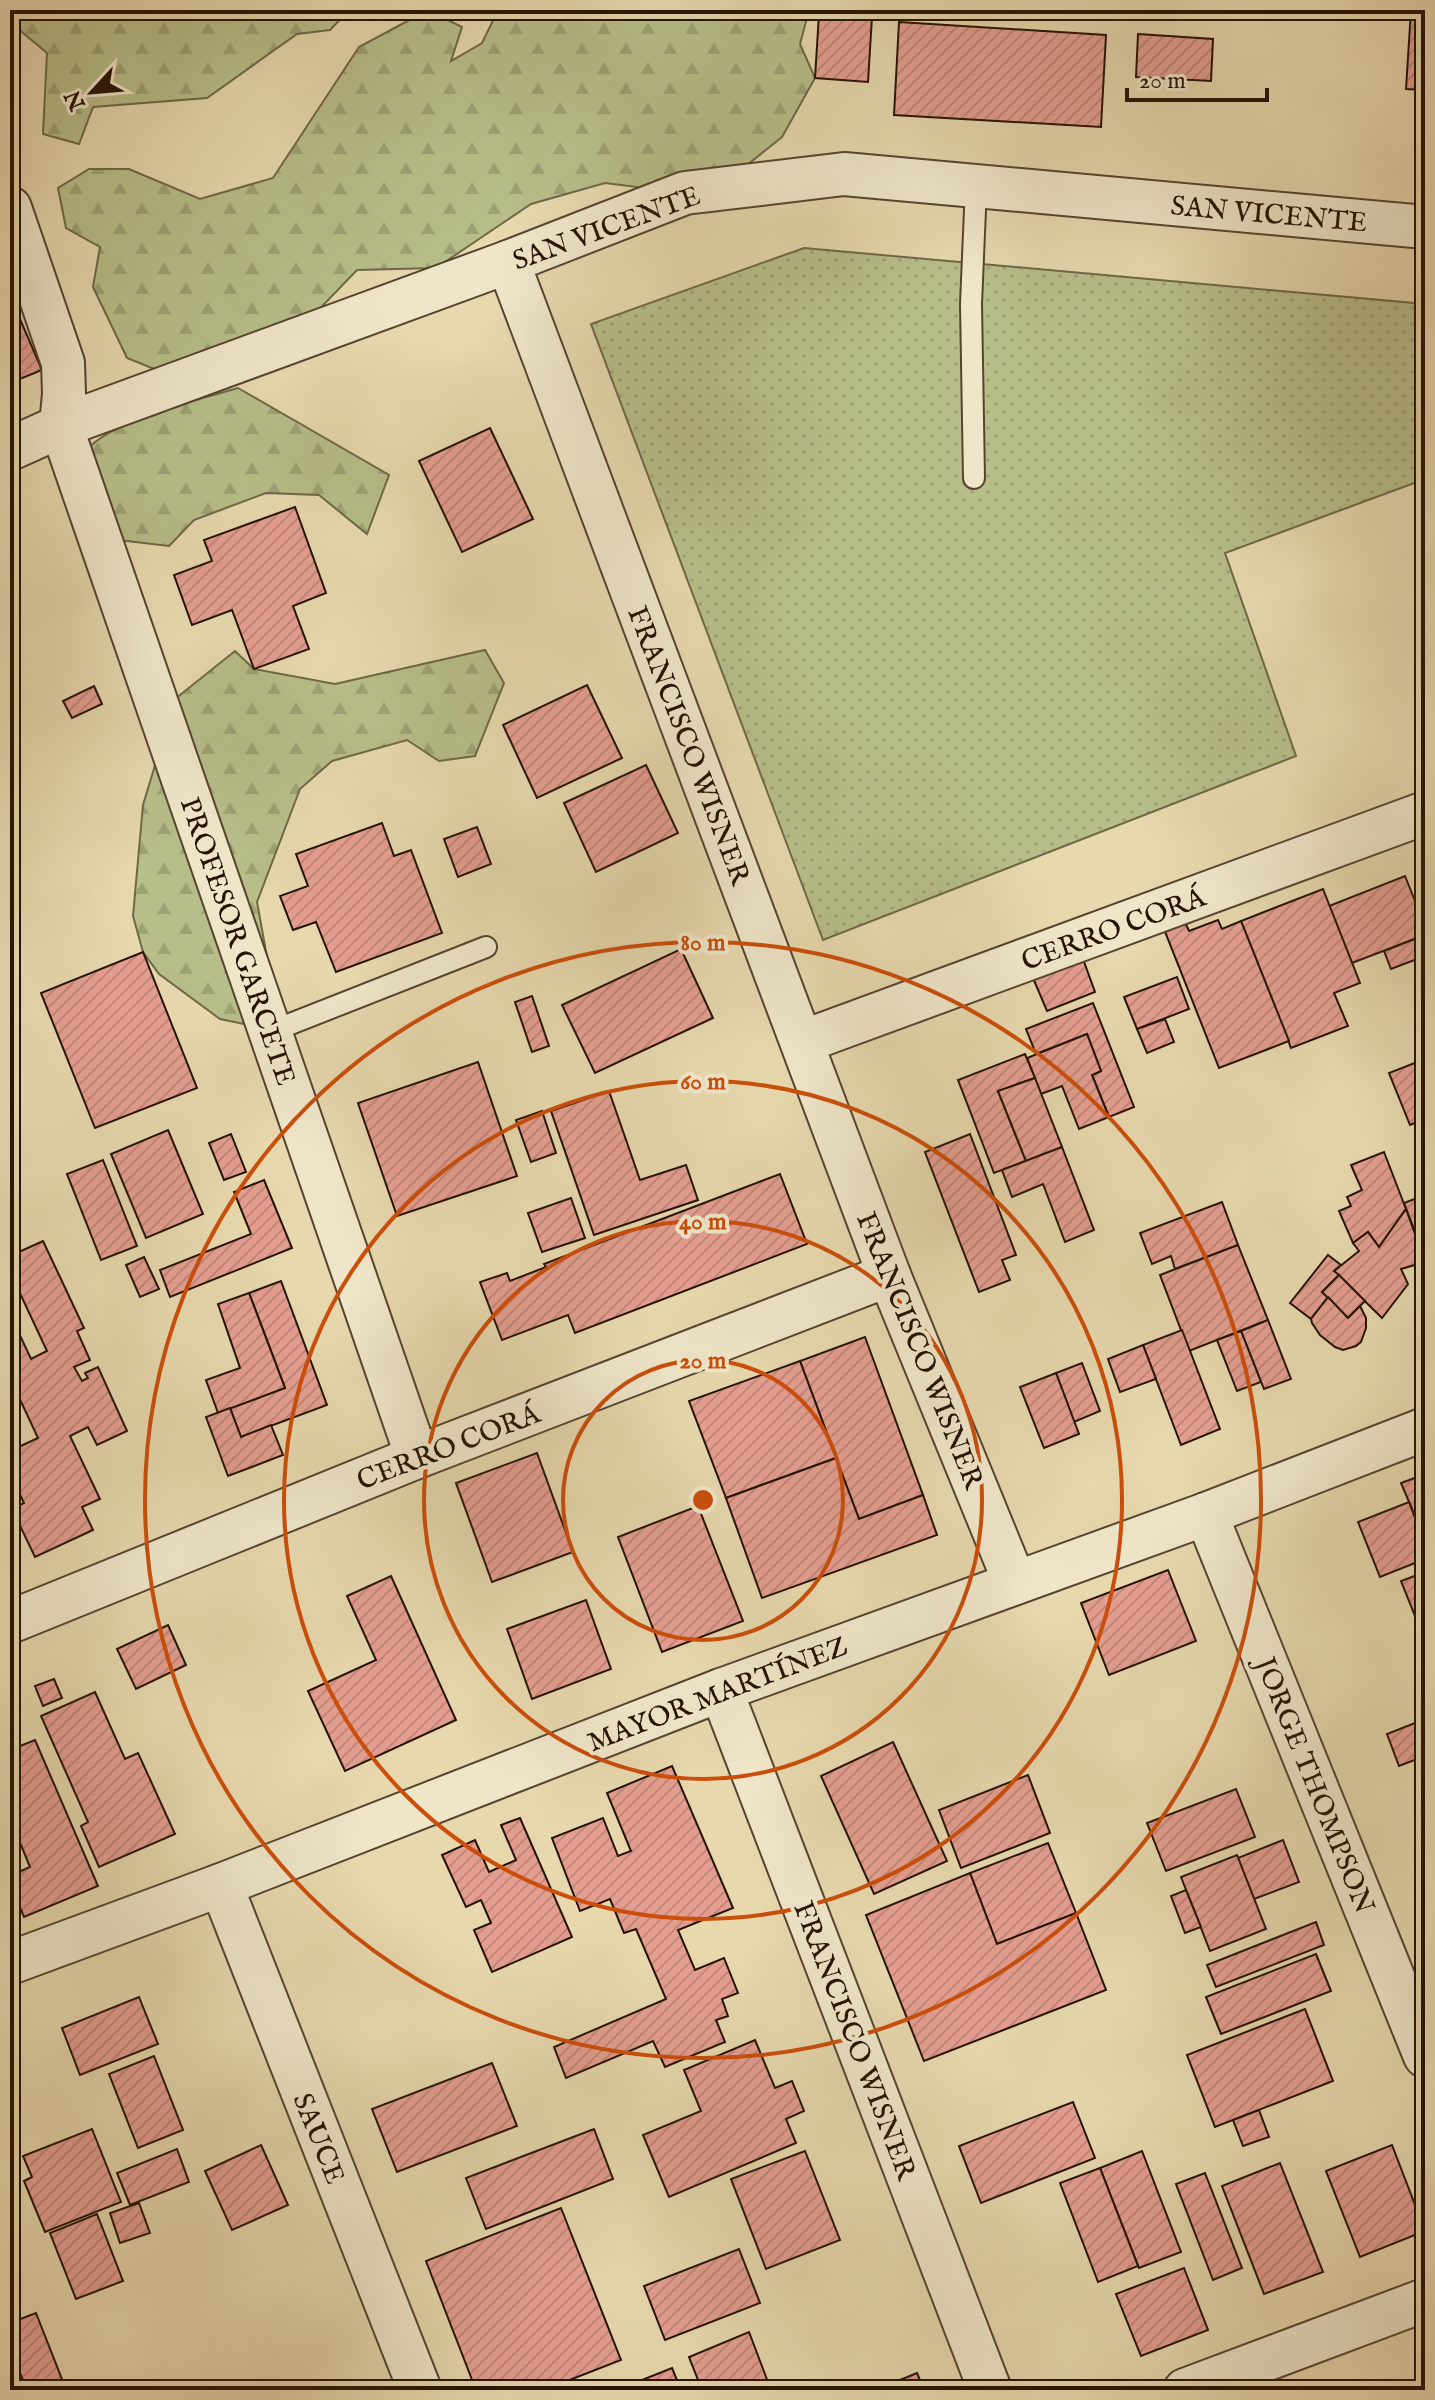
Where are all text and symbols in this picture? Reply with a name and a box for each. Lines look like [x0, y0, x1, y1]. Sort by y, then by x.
north arrow [52, 52, 132, 132]
scale bar [1127, 52, 1267, 102]
text: 20 m [1139, 66, 1186, 97]
text: N [59, 85, 93, 115]
street label: SAN VICENTE [508, 179, 705, 280]
street label: SAN VICENTE [1169, 189, 1369, 242]
street label: FRANCISCO WISNER [618, 602, 757, 891]
street label: PROFESOR GARCETE [171, 793, 302, 1090]
street label: CERRO CORÁ [1017, 879, 1212, 980]
text: 80 m [681, 928, 726, 959]
text: 60 m [680, 1067, 726, 1098]
text: 40 m [679, 1207, 727, 1238]
street label: FRANCISCO WISNER [847, 1207, 991, 1495]
text: 20 m [680, 1346, 727, 1377]
street label: CERRO CORÁ [352, 1396, 547, 1499]
centre of rings [689, 1486, 717, 1514]
street label: MAYOR MARTÍNEZ [583, 1630, 853, 1761]
street label: JORGE THOMPSON [1245, 1650, 1381, 1919]
street label: FRANCISCO WISNER [784, 1897, 923, 2186]
street label: SAUCE [284, 2088, 352, 2190]

